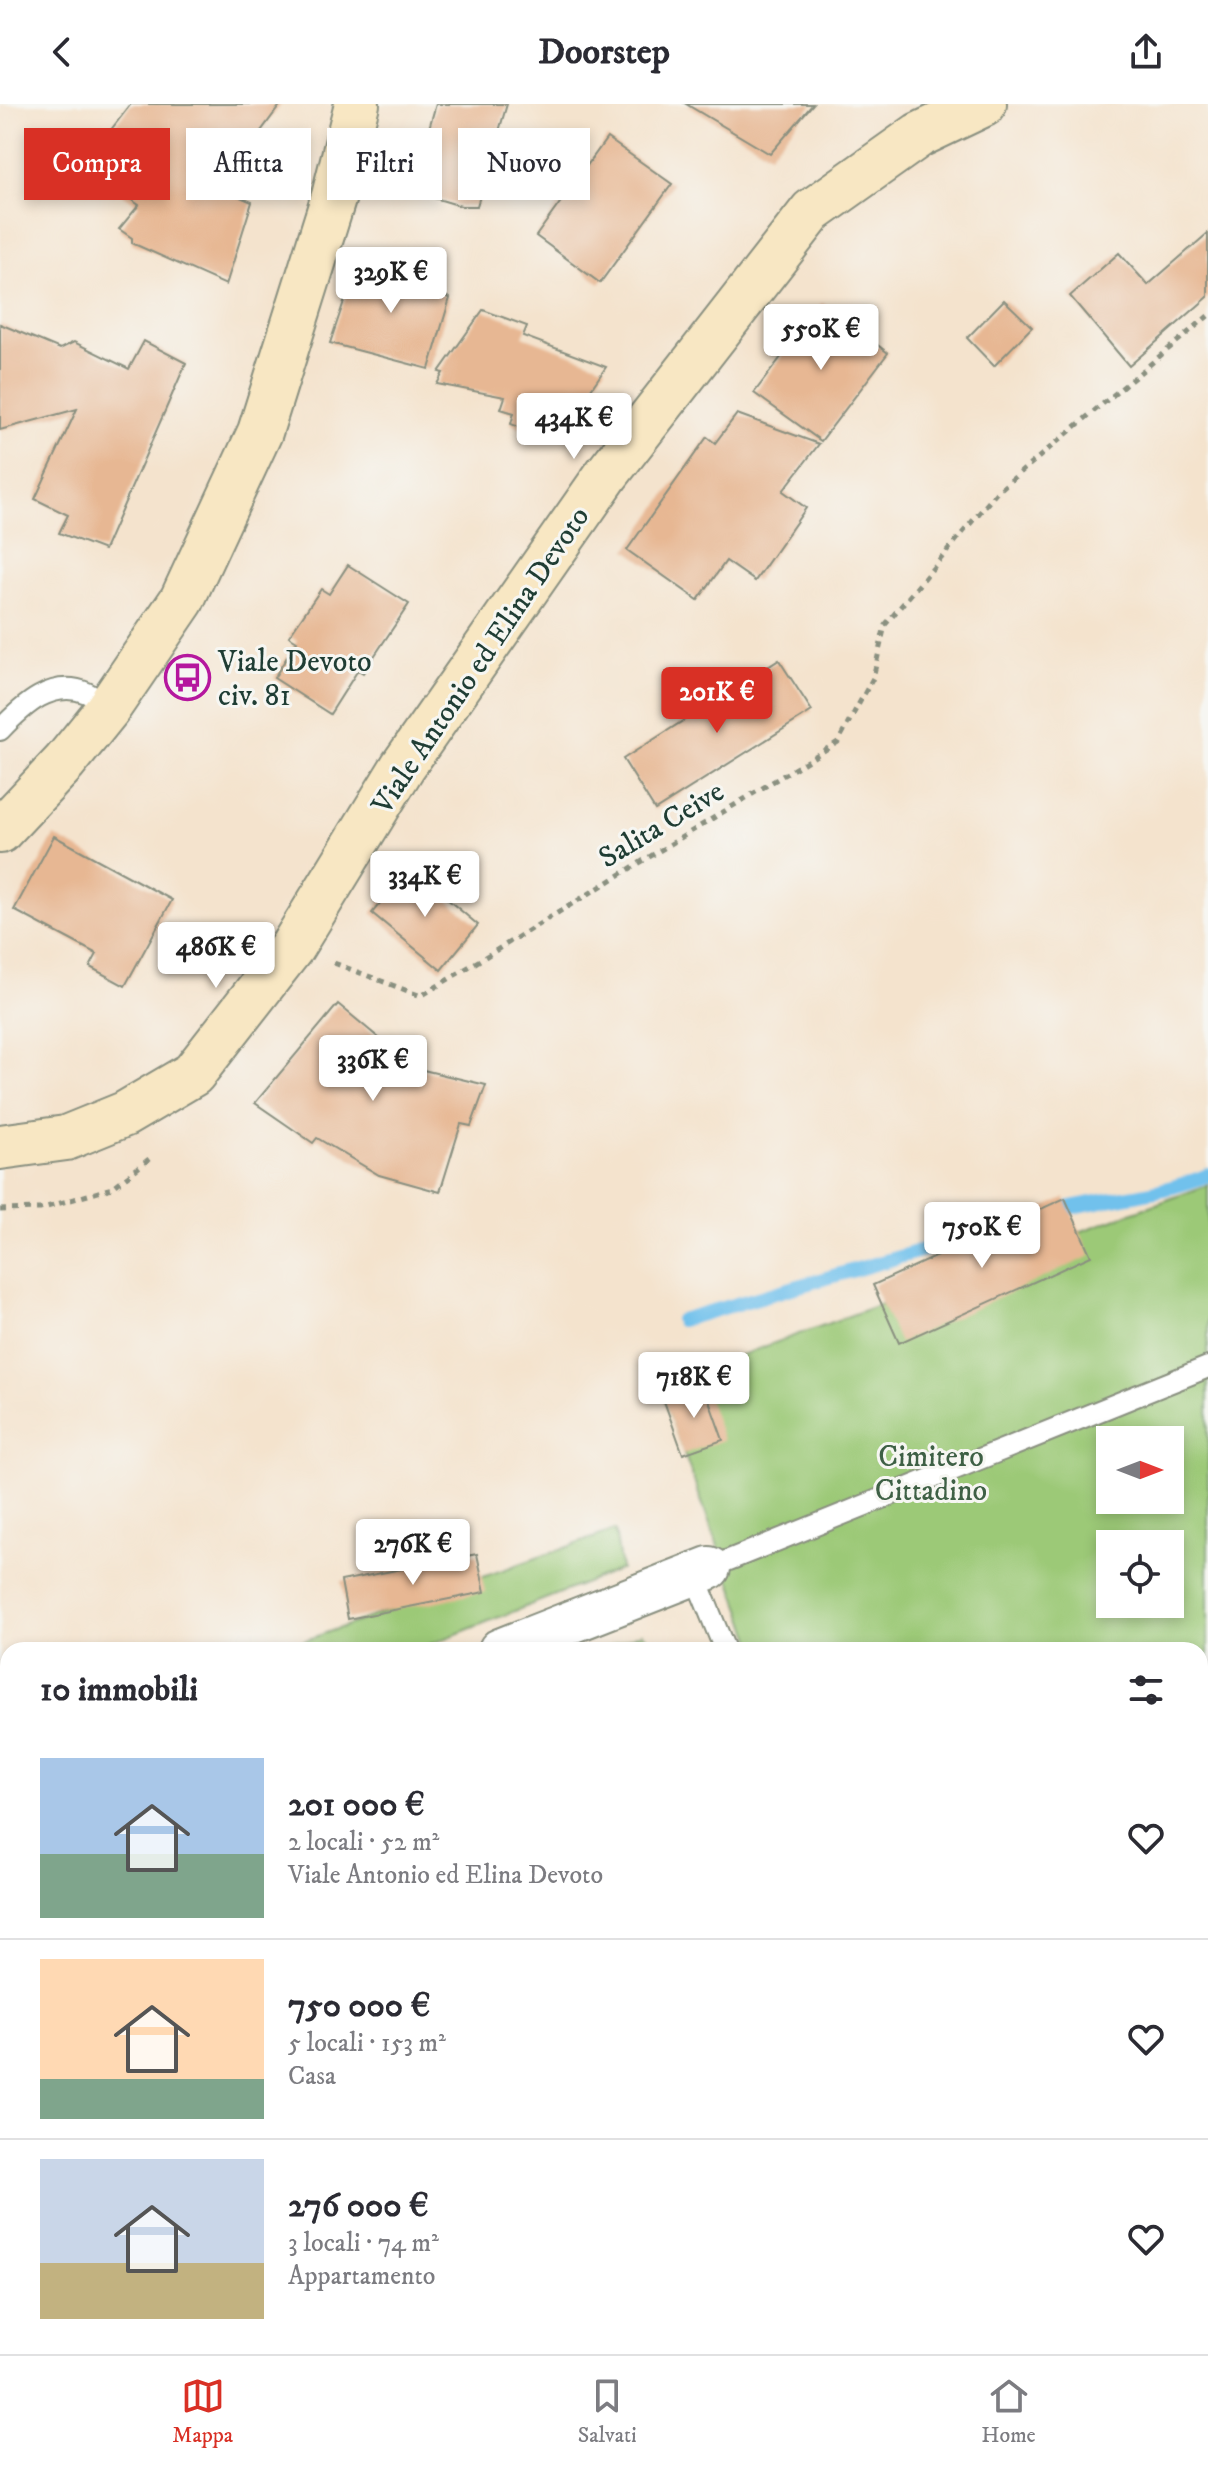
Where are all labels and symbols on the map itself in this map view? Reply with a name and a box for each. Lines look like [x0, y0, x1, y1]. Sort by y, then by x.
pin: 329K € [326, 247, 456, 315]
pin: 550K € [756, 304, 886, 372]
pin: 434K € [509, 393, 639, 461]
street label: Viale Antonio ed Elina Devoto [364, 500, 598, 823]
place label: Viale Devoto civ. 81 [217, 644, 372, 715]
bus stop icon: Viale Devoto civ. 81 [163, 654, 211, 702]
pin: 201K € [652, 667, 782, 735]
street label: Salita Ceive [592, 773, 731, 877]
pin: 334K € [360, 851, 490, 919]
pin: 486K € [151, 922, 281, 990]
pin: 336K € [308, 1035, 438, 1103]
pin: 750K € [917, 1202, 1047, 1270]
pin: 718K € [629, 1352, 759, 1420]
north arrow [1096, 1426, 1184, 1514]
park label: Cimitero Cittadino [875, 1439, 987, 1510]
pin: 276K € [348, 1519, 478, 1587]

